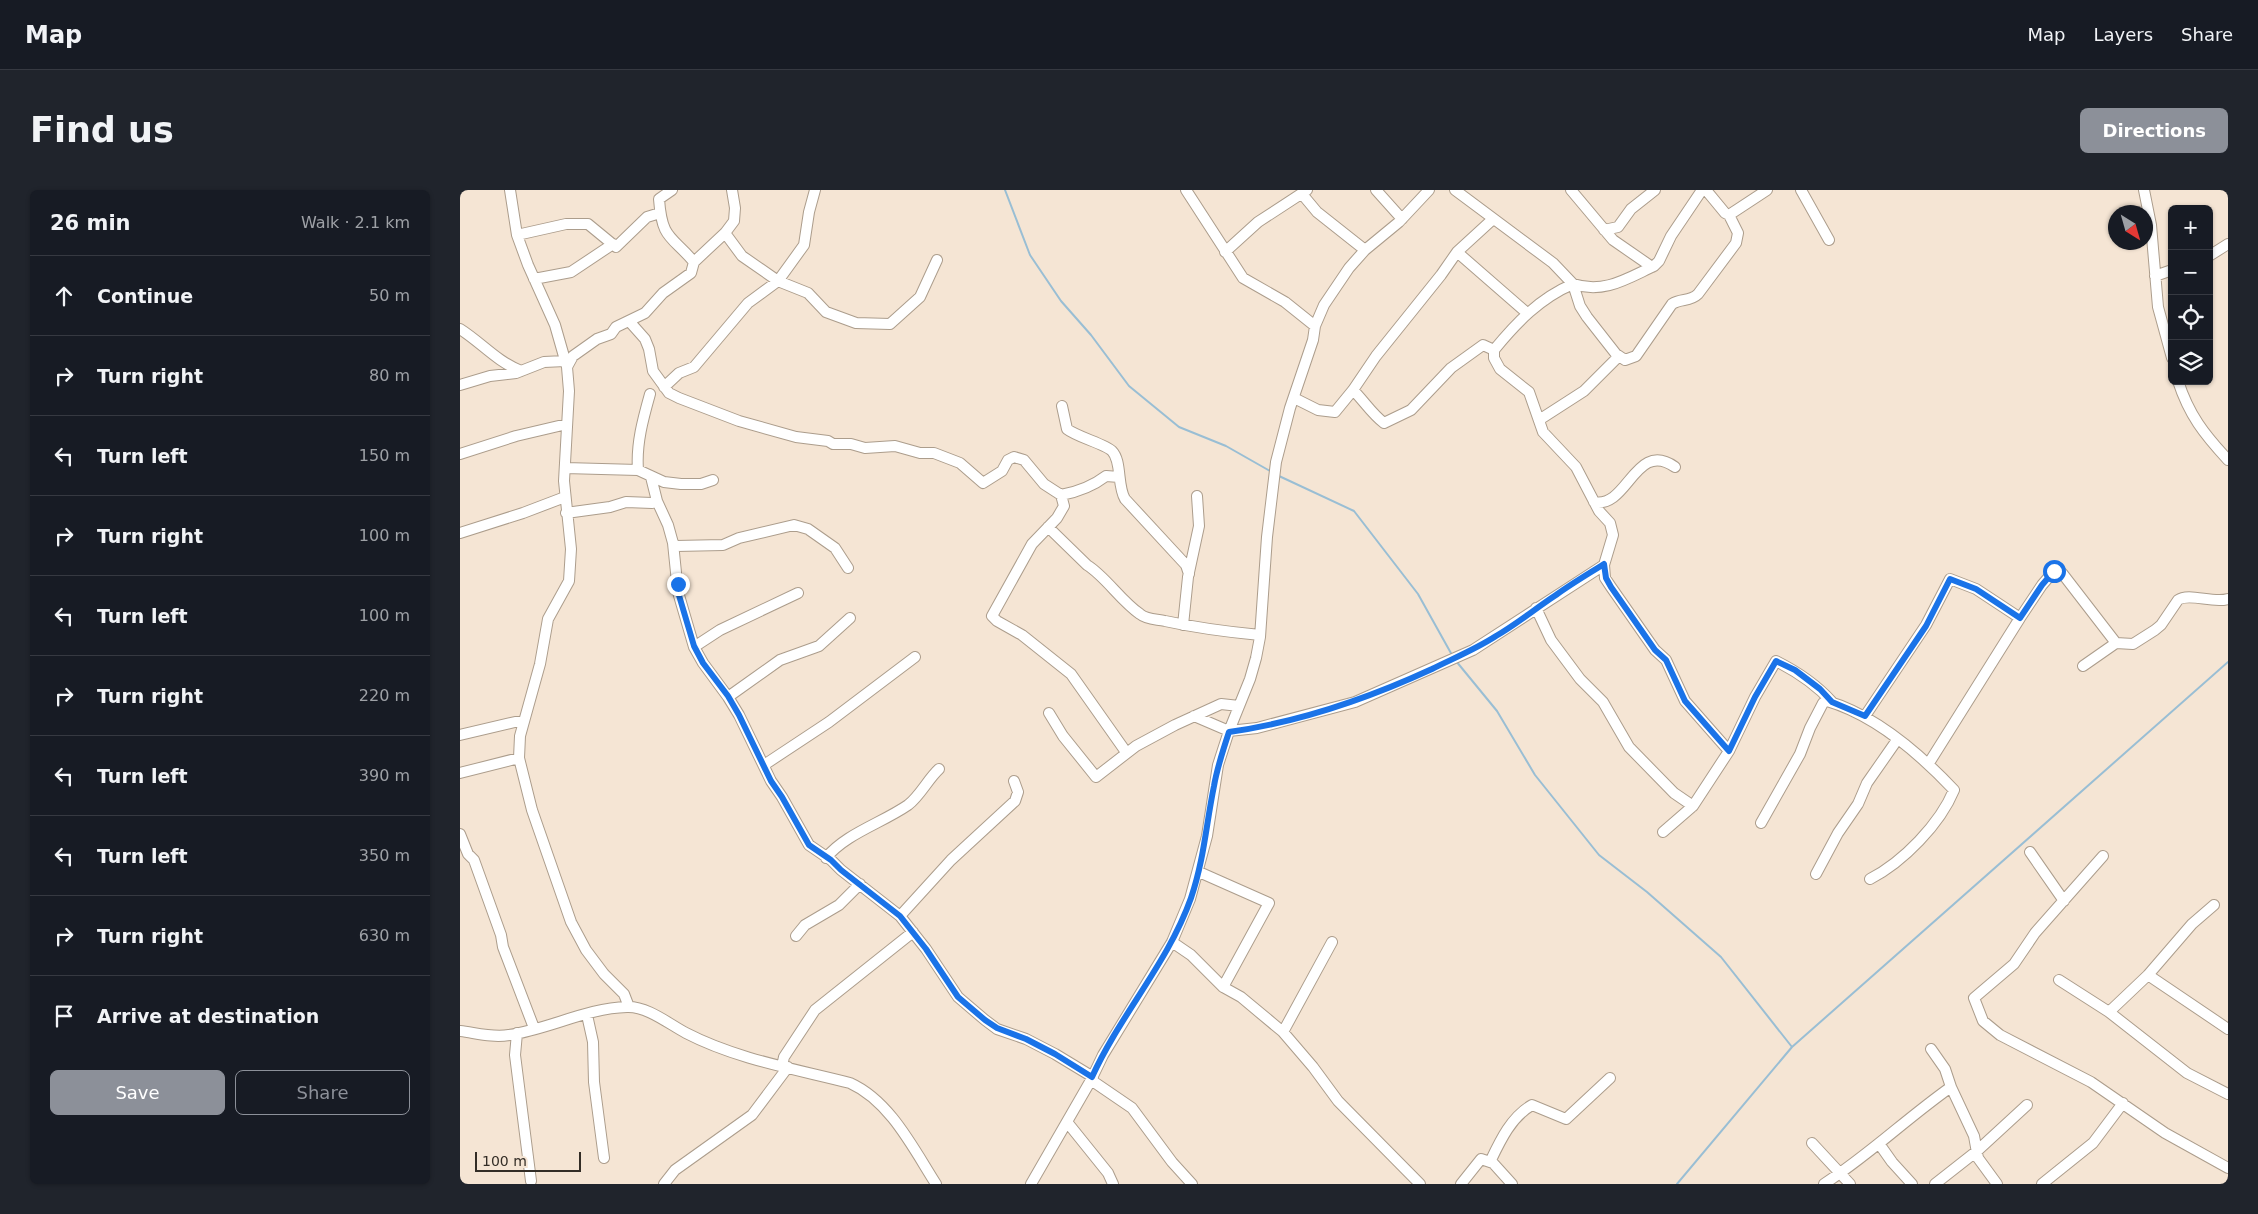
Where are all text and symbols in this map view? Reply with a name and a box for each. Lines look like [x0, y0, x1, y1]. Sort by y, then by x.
text: Map [25, 21, 82, 49]
text: Map [2027, 24, 2065, 45]
text: Layers [2093, 24, 2153, 45]
text: Share [2181, 24, 2233, 45]
button: Directions [2080, 108, 2228, 153]
text: Find us [30, 110, 174, 150]
north arrow [2108, 205, 2153, 250]
map controls [2168, 205, 2213, 385]
button: + [2168, 205, 2213, 250]
text: 26 min [50, 211, 131, 235]
text: Walk · 2.1 km [301, 213, 410, 232]
button: − [2168, 250, 2213, 295]
icon: ahead [50, 282, 78, 310]
text: Continue [97, 285, 193, 307]
text: 50 m [369, 286, 410, 305]
button: locate [2168, 295, 2213, 340]
button: layers [2168, 340, 2213, 385]
icon: right [50, 362, 78, 390]
text: Turn right [97, 365, 203, 387]
text: 80 m [369, 366, 410, 385]
icon: left [50, 442, 78, 470]
text: Turn left [97, 445, 188, 467]
text: 150 m [359, 446, 410, 465]
icon: right [50, 522, 78, 550]
text: Turn right [97, 525, 203, 547]
text: 100 m [359, 526, 410, 545]
route start [2043, 560, 2066, 583]
route end [667, 573, 690, 596]
icon: left [50, 602, 78, 630]
text: Turn left [97, 605, 188, 627]
text: 100 m [359, 606, 410, 625]
icon: right [50, 682, 78, 710]
text: Turn right [97, 685, 203, 707]
text: 220 m [359, 686, 410, 705]
icon: left [50, 762, 78, 790]
text: Turn left [97, 765, 188, 787]
text: 390 m [359, 766, 410, 785]
icon: left [50, 842, 78, 870]
text: Turn left [97, 845, 188, 867]
text: 350 m [359, 846, 410, 865]
icon: right [50, 922, 78, 950]
text: Turn right [97, 925, 203, 947]
text: 630 m [359, 926, 410, 945]
icon: arrive [50, 1002, 78, 1030]
text: Arrive at destination [97, 1005, 319, 1027]
button: Save [50, 1070, 225, 1115]
button: Share [235, 1070, 410, 1115]
scale bar [475, 1149, 581, 1172]
text: 100 m [482, 1153, 527, 1169]

